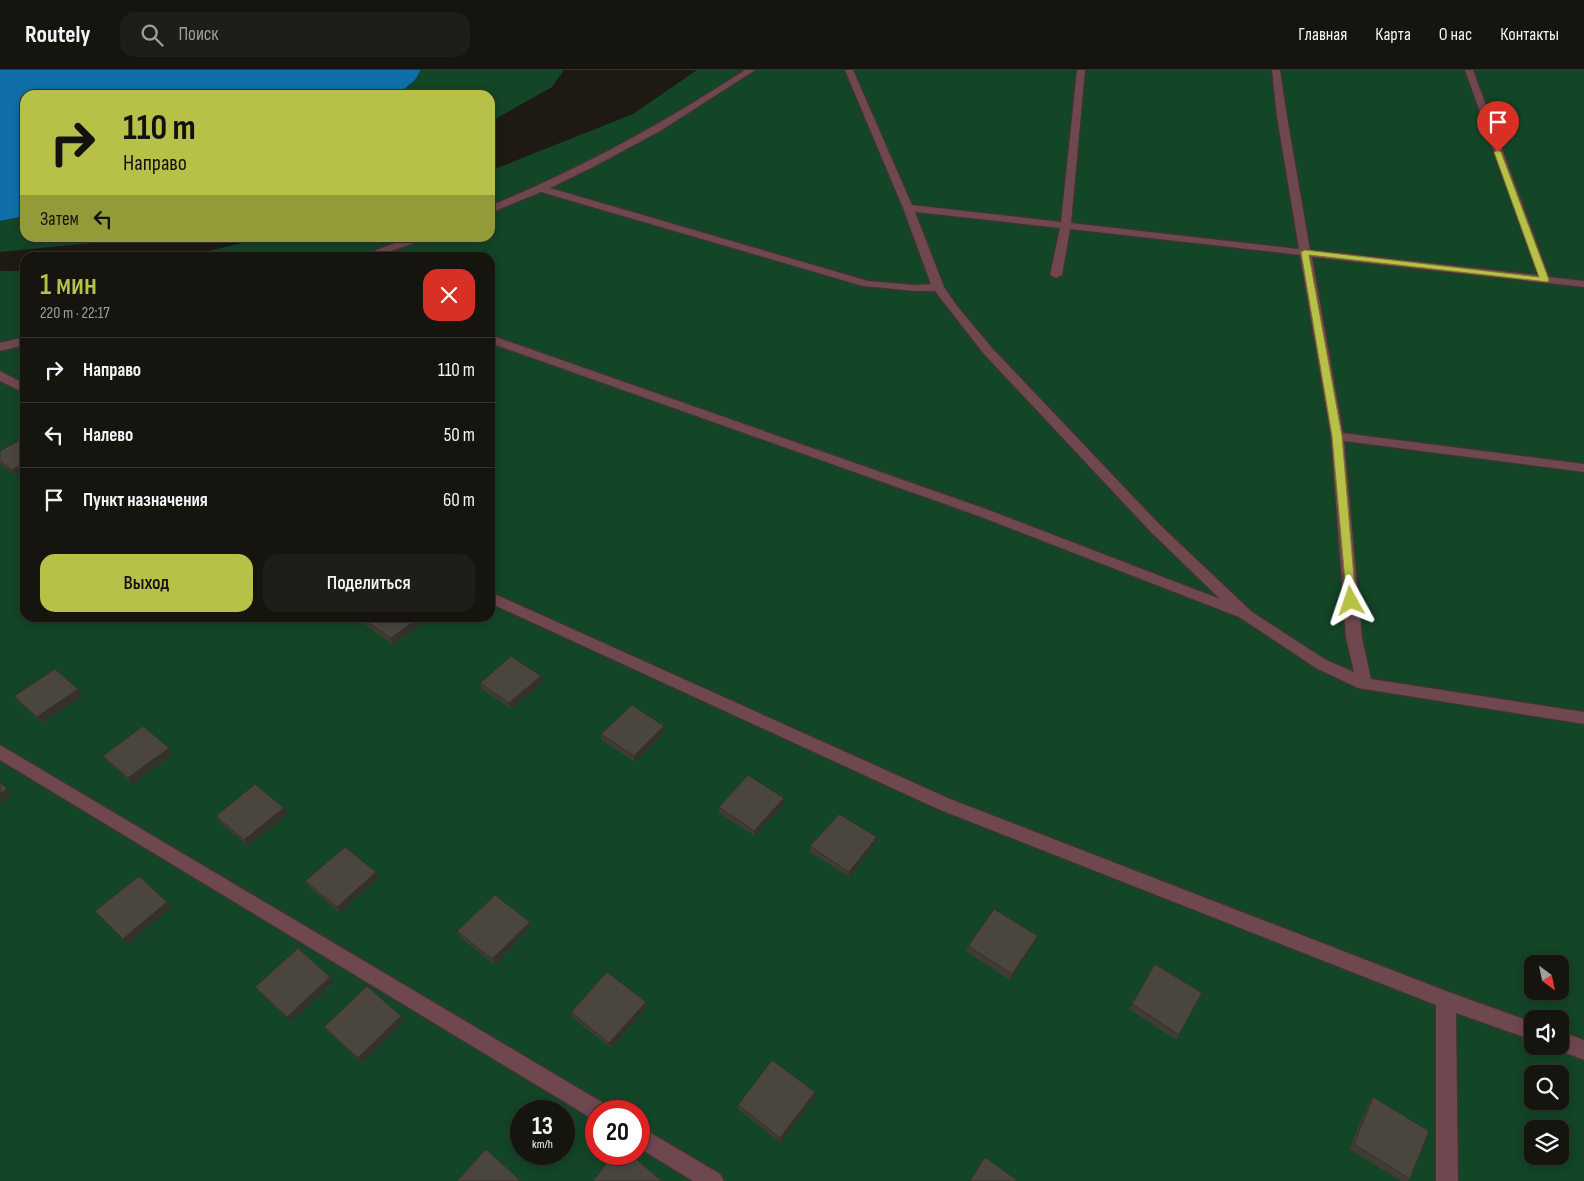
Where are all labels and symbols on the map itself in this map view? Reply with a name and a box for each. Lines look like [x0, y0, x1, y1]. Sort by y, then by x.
pin [1477, 101, 1519, 152]
position arrow [1324, 574, 1376, 626]
north arrow [1524, 955, 1569, 1000]
speed limit sign: 20 [585, 1100, 650, 1165]

